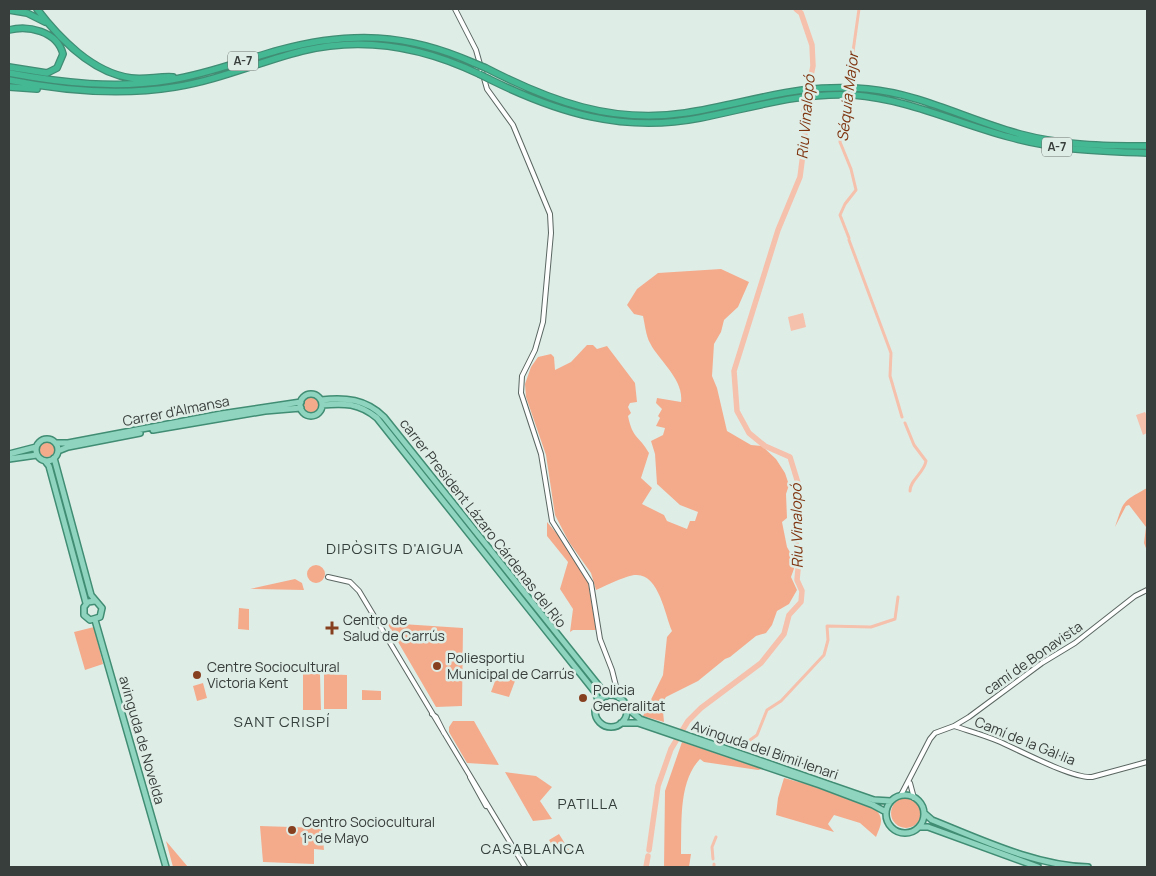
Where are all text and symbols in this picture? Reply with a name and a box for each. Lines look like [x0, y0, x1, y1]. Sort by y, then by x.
water label: Séquia Major [832, 49, 864, 143]
road number: A-7 [228, 51, 258, 70]
water label: Riu Vinalopó [791, 73, 820, 160]
road number: A-7 [1042, 138, 1072, 156]
street label: Carrer d'Almansa [121, 391, 231, 430]
street label: carrer President Lázaro Cárdenas del Río [396, 414, 571, 631]
water label: Riu Vinalopó [785, 482, 808, 568]
district label: DIPÒSITS D'AIGUA [326, 538, 464, 559]
place label: Centro de Salud de Carrús [343, 610, 445, 645]
street label: camí de Bonavista [980, 616, 1086, 699]
marker: Centro de Salud de Carrús [325, 621, 339, 635]
place label: Poliesportiu Municipal de Carrús [447, 648, 574, 683]
place label: Centre Sociocultural Victoria Kent [207, 657, 340, 692]
marker: Poliesportiu Municipal de Carrús [431, 660, 443, 672]
marker: Centre Sociocultural Victoria Kent [191, 669, 203, 681]
street label: avinguda de Novelda [115, 673, 170, 806]
place label: Policia Generalitat [593, 680, 666, 715]
marker: Policia Generalitat [577, 692, 589, 704]
district label: SANT CRISPÍ [233, 711, 331, 732]
street label: Camí de la Gàl·lia [972, 712, 1078, 769]
street label: Avinguda del Bimil·lenari [689, 715, 841, 784]
district label: PATILLA [557, 793, 619, 814]
place label: Centro Sociocultural 1º de Mayo [302, 812, 435, 847]
marker: Centro Sociocultural 1º de Mayo [286, 824, 298, 836]
district label: CASABLANCA [481, 838, 585, 859]

